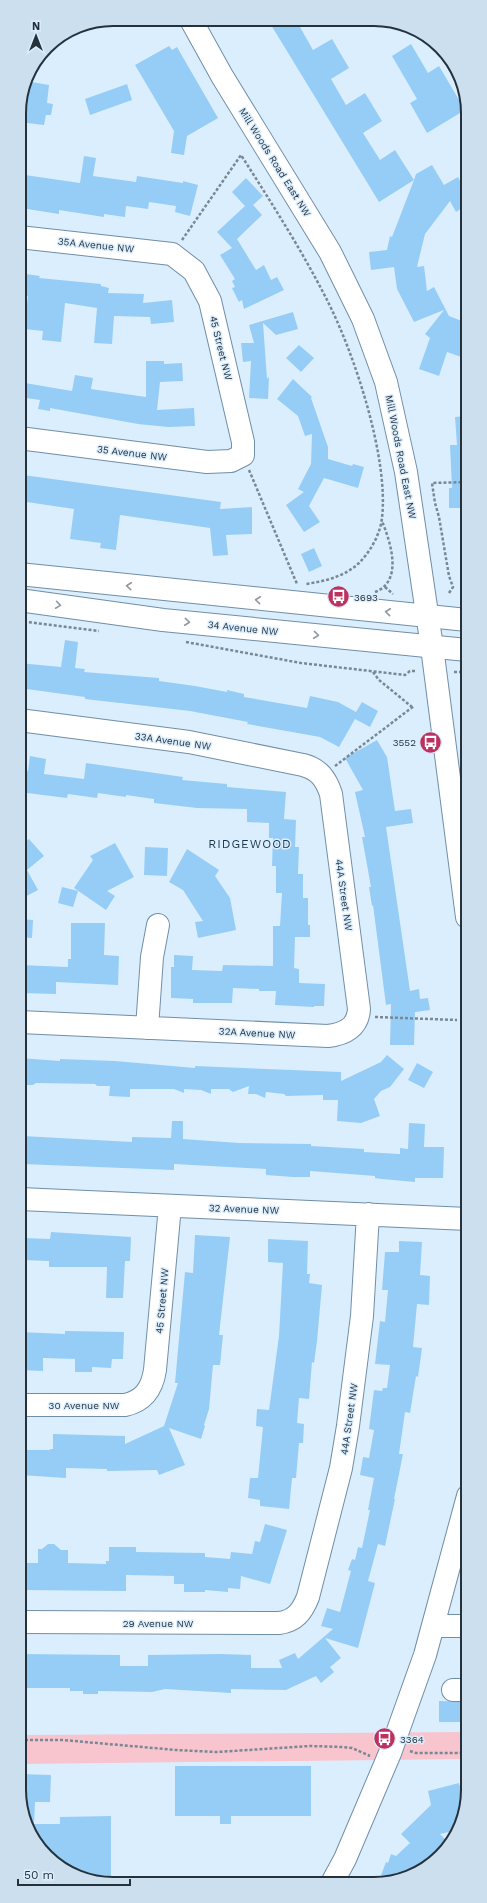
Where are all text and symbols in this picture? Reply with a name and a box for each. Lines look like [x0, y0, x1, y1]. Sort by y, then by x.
north arrow [16, 16, 56, 56]
text: N [32, 20, 40, 33]
street label: Mill Woods Road East NW [237, 106, 313, 219]
street label: 35A Avenue NW [57, 236, 135, 255]
street label: 45 Street NW [208, 315, 234, 382]
street label: Mill Woods Road East NW [384, 394, 418, 520]
street label: 35 Avenue NW [96, 443, 168, 463]
one-way arrow [126, 582, 132, 591]
bus stop icon: 3693 [325, 584, 351, 610]
place label: 3693 [354, 592, 378, 603]
one-way arrow [255, 595, 262, 604]
one-way arrow [55, 600, 61, 609]
one-way arrow [385, 608, 391, 617]
one-way arrow [184, 618, 190, 627]
street label: 34 Avenue NW [207, 619, 279, 637]
one-way arrow [313, 630, 319, 639]
bus stop icon: 3552 [418, 729, 444, 755]
street label: 33A Avenue NW [134, 730, 212, 752]
place label: 3552 [393, 737, 416, 748]
district label: RIDGEWOOD [208, 837, 292, 851]
street label: 44A Street NW [334, 858, 355, 932]
street label: 32A Avenue NW [218, 1026, 296, 1041]
street label: 32 Avenue NW [209, 1202, 280, 1216]
street label: 45 Street NW [154, 1267, 170, 1334]
street label: 44A Street NW [339, 1382, 360, 1456]
street label: 30 Avenue NW [49, 1400, 120, 1411]
street label: 29 Avenue NW [123, 1618, 194, 1629]
bus stop icon: 3364 [371, 1726, 397, 1752]
place label: 3364 [400, 1734, 424, 1745]
scale bar [18, 1861, 130, 1887]
text: 50 m [24, 1868, 54, 1882]

